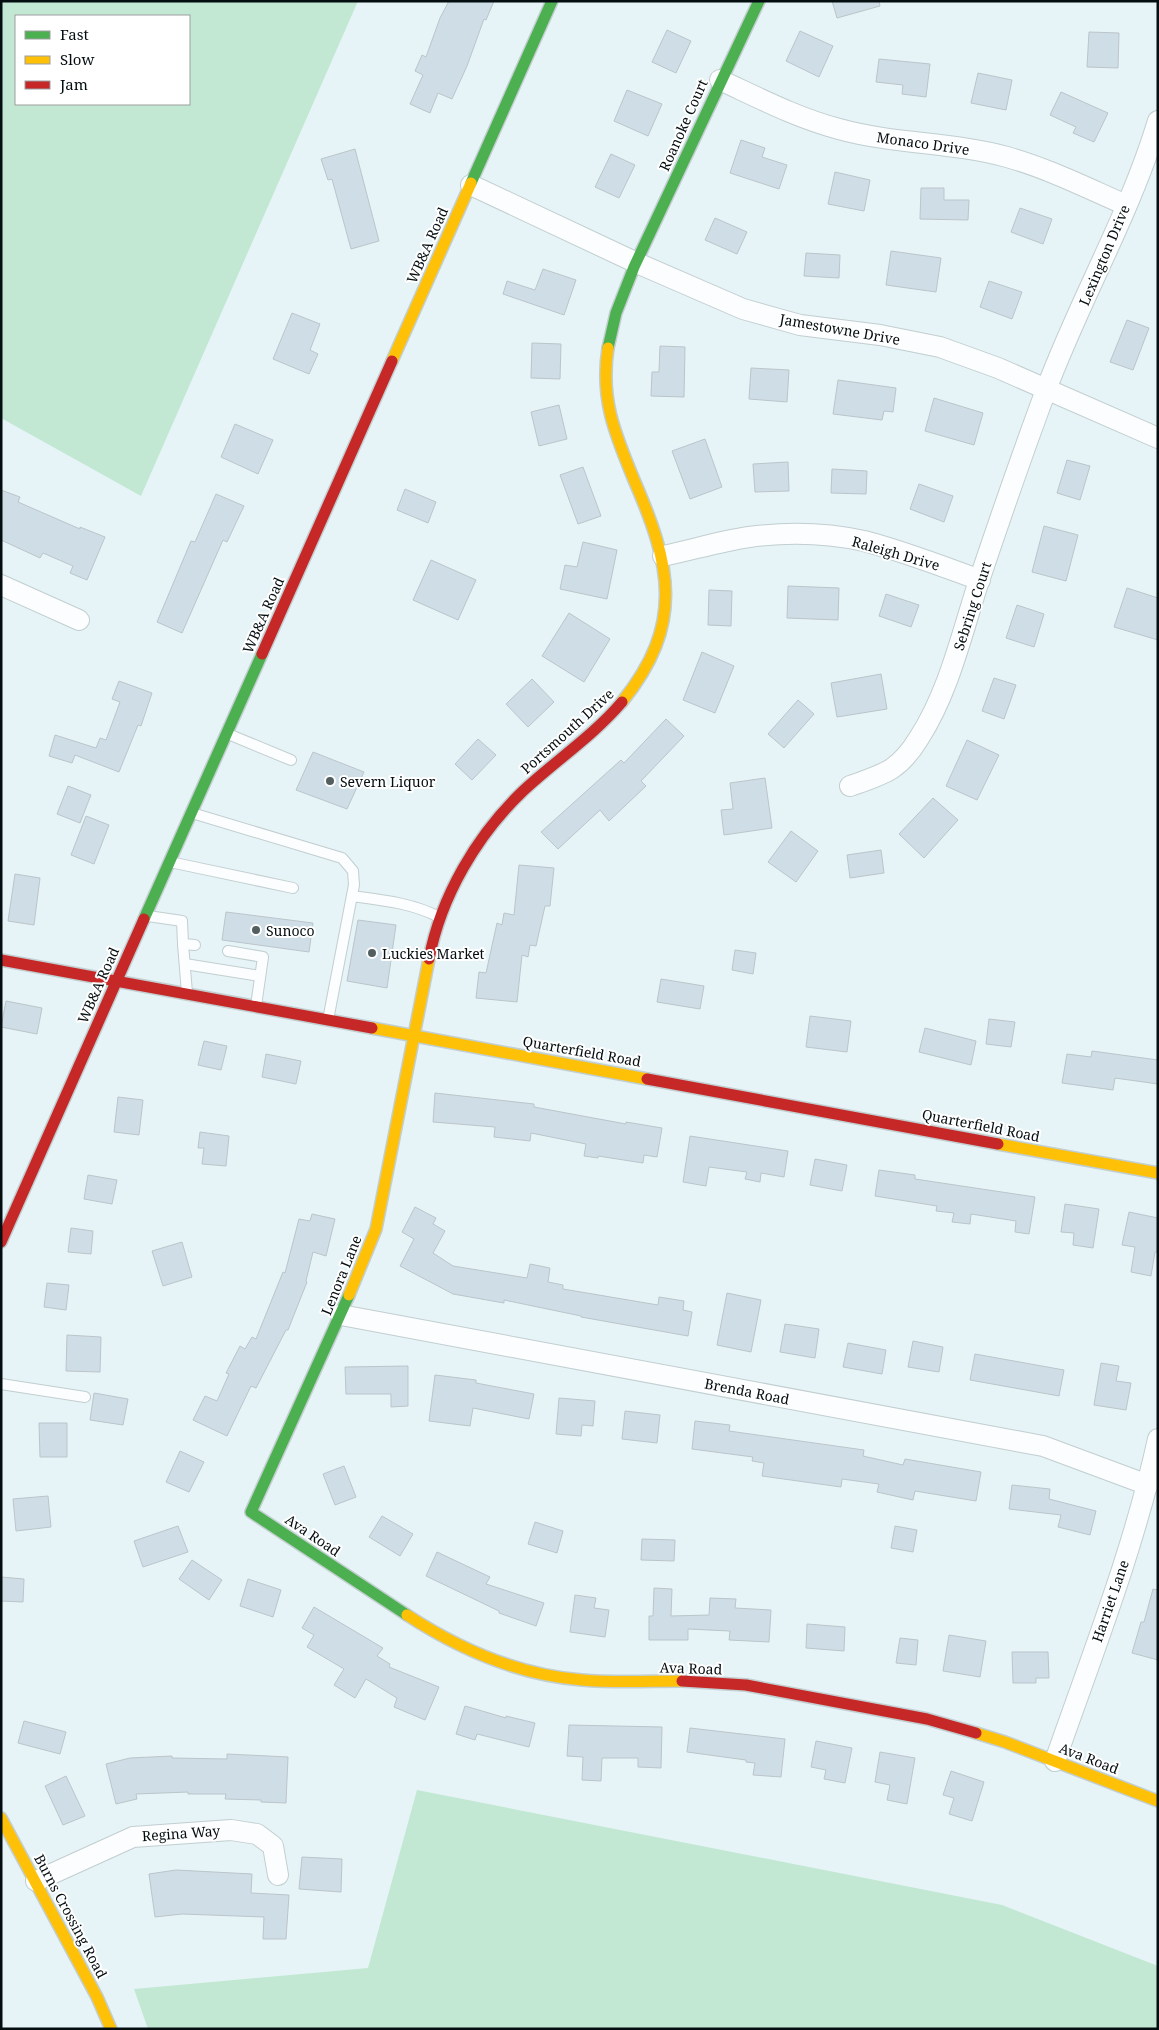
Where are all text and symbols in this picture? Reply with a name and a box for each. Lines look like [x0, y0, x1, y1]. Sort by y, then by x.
legend [15, 15, 190, 105]
text: Fast [60, 24, 89, 44]
text: Slow [60, 49, 94, 69]
text: Jam [59, 74, 88, 94]
street label: Roanoke Court [654, 76, 712, 174]
street label: Monaco Drive [875, 127, 971, 159]
street label: Lexington Drive [1074, 202, 1134, 308]
street label: WB&A Road [402, 204, 452, 286]
street label: Jamestowne Drive [777, 309, 902, 349]
street label: Raleigh Drive [850, 531, 942, 575]
street label: Sebring Court [949, 559, 995, 653]
street label: WB&A Road [238, 574, 288, 656]
street label: Portsmouth Drive [516, 684, 618, 778]
place label: Severn Liquor [340, 772, 436, 791]
marker: Severn Liquor [324, 775, 336, 787]
place label: Sunoco [266, 921, 315, 940]
marker: Sunoco [250, 924, 262, 936]
street label: WB&A Road [73, 944, 123, 1026]
place label: Luckies Market [382, 944, 485, 963]
marker: Luckies Market [366, 947, 378, 959]
street label: Quarterfield Road [521, 1031, 643, 1071]
street label: Quarterfield Road [920, 1104, 1042, 1146]
street label: Lenora Lane [316, 1232, 366, 1318]
street label: Brenda Road [703, 1373, 791, 1409]
street label: Ava Road [282, 1510, 345, 1561]
street label: Harriet Lane [1087, 1557, 1133, 1645]
street label: Ava Road [659, 1657, 723, 1679]
street label: Ava Road [1056, 1738, 1122, 1778]
street label: Regina Way [141, 1821, 221, 1845]
street label: Burns Crossing Road [30, 1851, 112, 1982]

